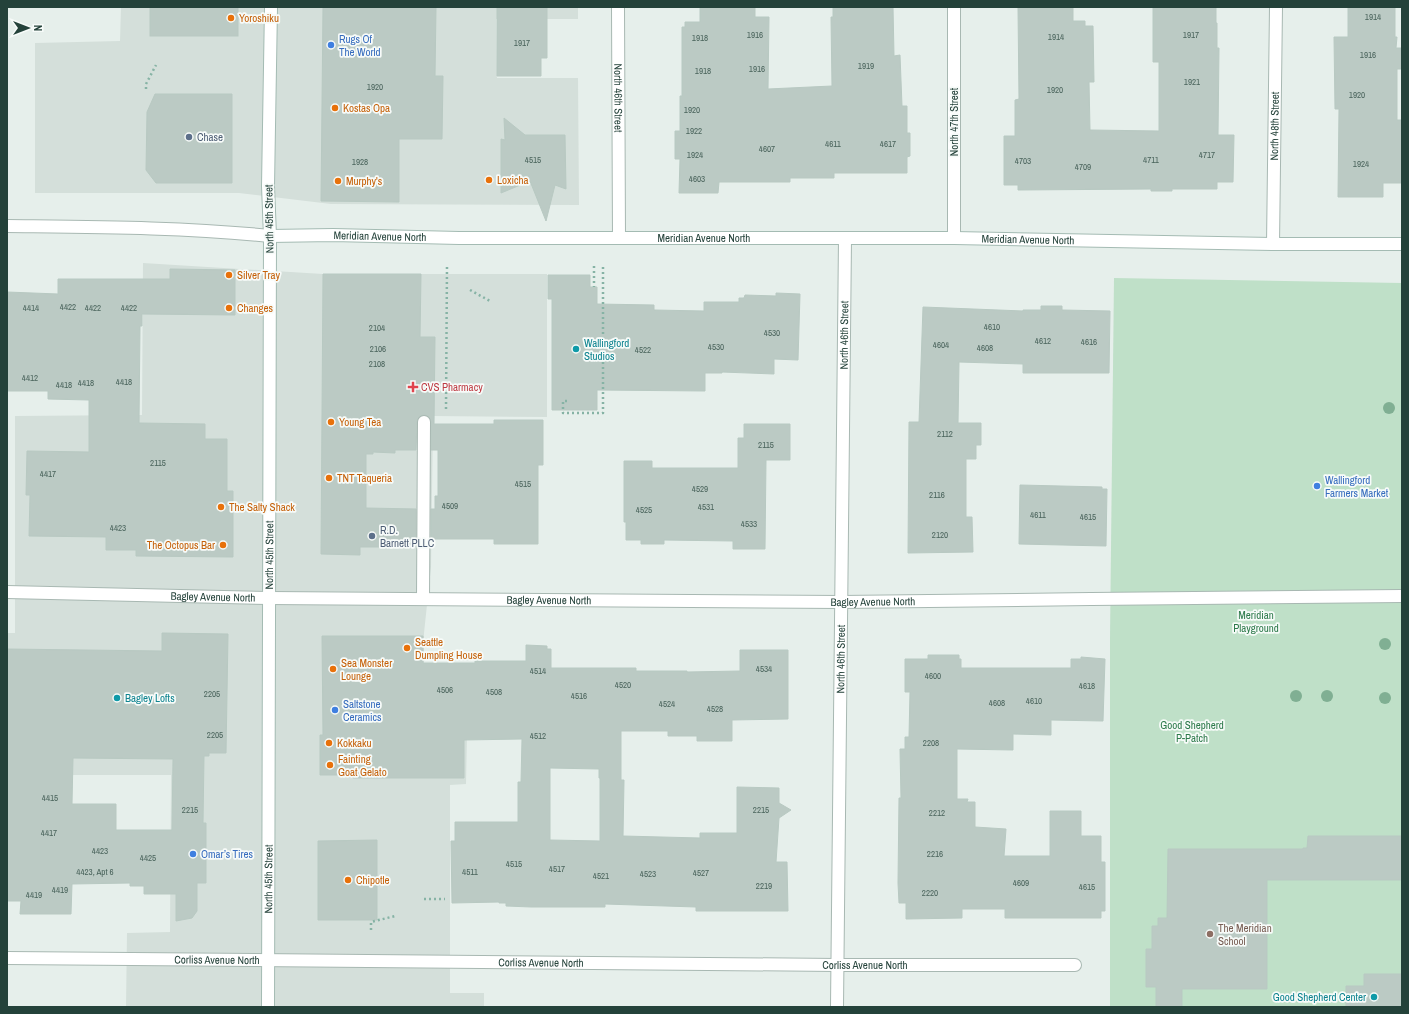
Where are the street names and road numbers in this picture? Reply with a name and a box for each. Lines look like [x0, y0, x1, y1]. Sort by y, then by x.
street label: North 46th Street [611, 64, 626, 133]
street label: North 47th Street [947, 87, 961, 156]
street label: North 48th Street [1267, 91, 1282, 161]
street label: North 45th Street [261, 184, 277, 253]
street label: Meridian Avenue North [333, 228, 427, 244]
street label: Meridian Avenue North [658, 231, 750, 245]
street label: Meridian Avenue North [981, 232, 1074, 247]
street label: North 46th Street [837, 300, 851, 370]
street label: North 45th Street [262, 520, 276, 589]
street label: Bagley Avenue North [170, 589, 256, 605]
street label: Bagley Avenue North [506, 593, 591, 607]
street label: Bagley Avenue North [830, 594, 915, 609]
street label: North 46th Street [833, 624, 848, 694]
street label: North 45th Street [261, 844, 275, 913]
street label: Corliss Avenue North [174, 952, 260, 967]
street label: Corliss Avenue North [498, 955, 584, 970]
street label: Corliss Avenue North [822, 958, 908, 972]

